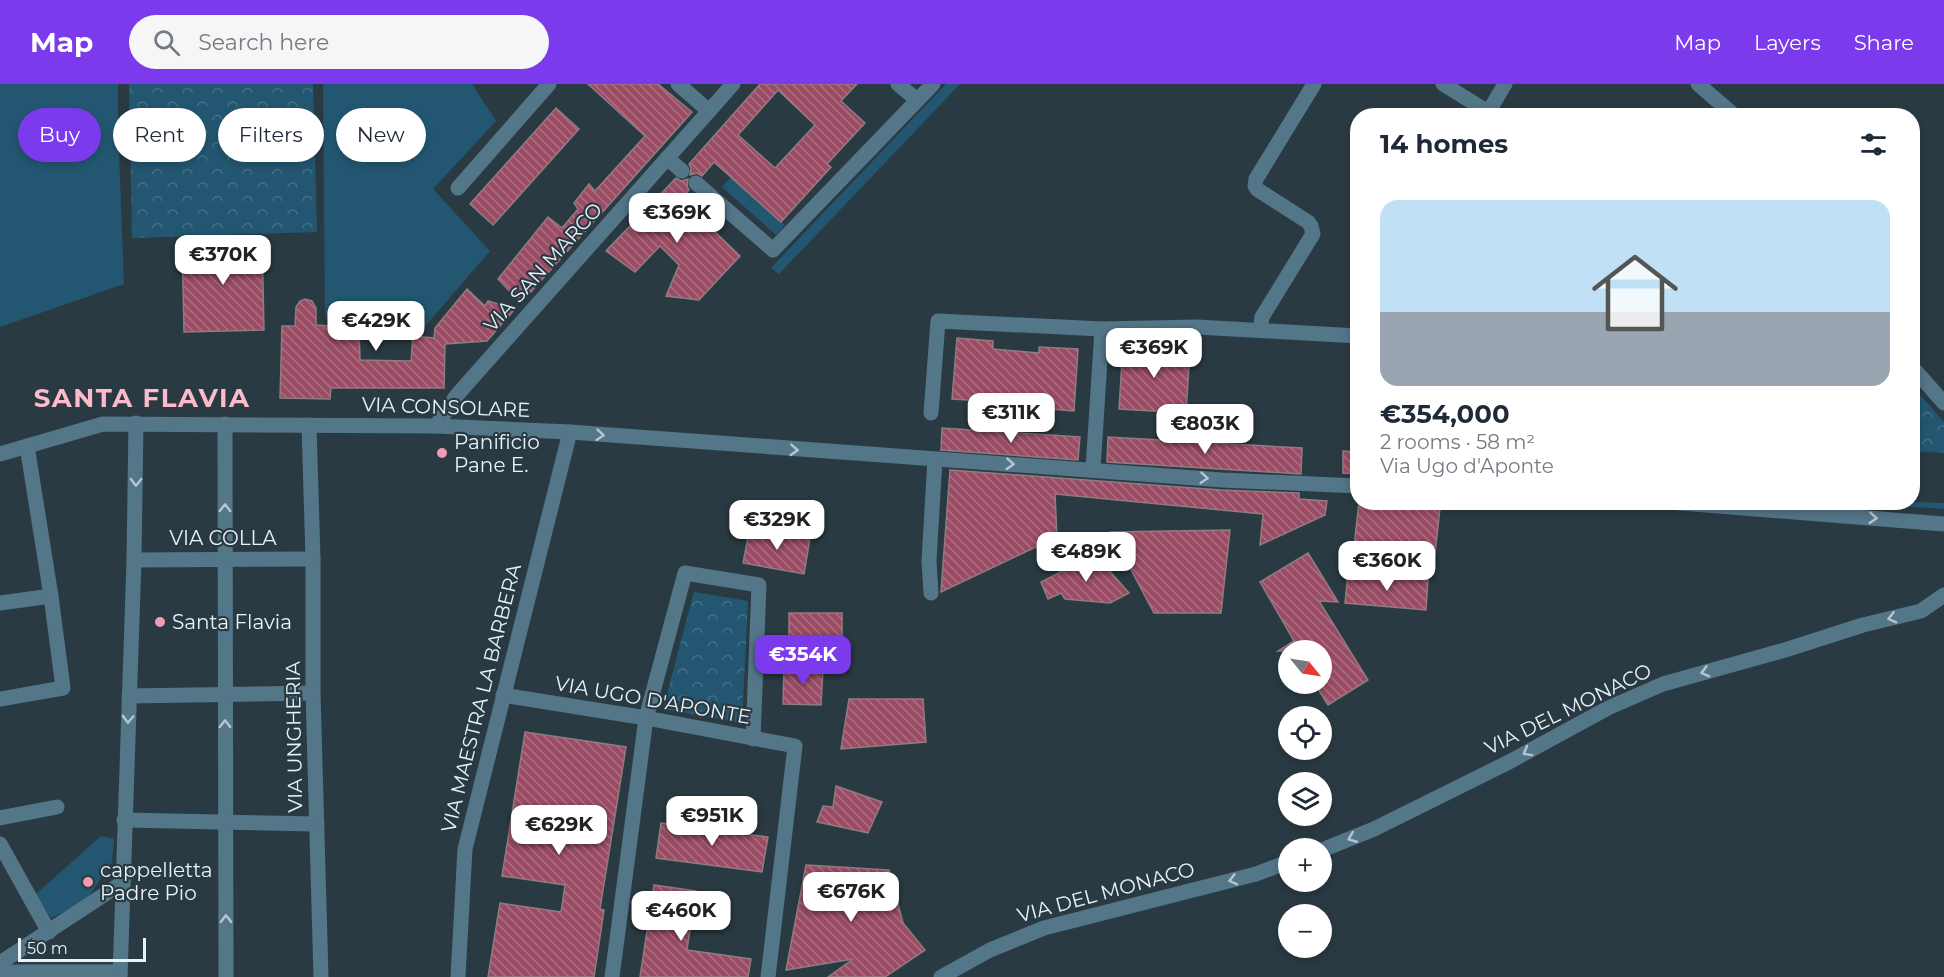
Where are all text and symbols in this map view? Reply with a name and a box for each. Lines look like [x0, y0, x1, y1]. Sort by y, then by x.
search box [129, 15, 549, 69]
text: Map [30, 25, 93, 59]
icon: search [150, 26, 183, 59]
text: Search here [198, 29, 329, 56]
text: Map [1674, 30, 1721, 55]
text: Layers [1754, 30, 1821, 55]
text: Share [1854, 30, 1914, 55]
chip: Buy [18, 108, 101, 162]
chip: Rent [113, 108, 206, 162]
chip: Filters [218, 108, 324, 162]
chip: New [336, 108, 426, 162]
text: 14 homes [1380, 128, 1508, 160]
icon: filters [1857, 128, 1890, 161]
pin: €369K [635, 193, 719, 244]
street label: VIA SAN MARCO [479, 197, 607, 337]
text: €369K [643, 200, 711, 224]
pin: €370K [181, 235, 265, 286]
icon: home [1581, 239, 1689, 347]
text: €370K [189, 242, 257, 266]
pin: €429K [334, 301, 418, 352]
text: €429K [341, 308, 411, 332]
pin: €369K [1112, 328, 1196, 379]
text: €369K [1120, 335, 1188, 359]
district label: SANTA FLAVIA [34, 382, 250, 414]
street label: VIA CONSOLARE [361, 392, 531, 422]
pin: €311K [969, 393, 1053, 444]
text: €354,000 [1380, 398, 1510, 430]
text: €311K [982, 400, 1040, 424]
pin: €803K [1163, 404, 1247, 455]
text: €803K [1170, 411, 1240, 435]
one-way arrow [595, 428, 604, 441]
place label: Panificio Pane E. [454, 430, 540, 477]
text: 2 rooms · 58 m² [1380, 430, 1535, 454]
one-way arrow [790, 443, 799, 456]
marker: Panificio Pane E. [435, 446, 449, 460]
text: Via Ugo d'Aponte [1380, 454, 1554, 478]
one-way arrow [1005, 457, 1014, 470]
one-way arrow [1200, 471, 1209, 484]
one-way arrow [129, 477, 142, 486]
pin: €329K [735, 500, 819, 551]
one-way arrow [219, 503, 231, 512]
text: €329K [743, 507, 811, 531]
one-way arrow [1869, 512, 1878, 525]
street label: VIA COLLA [169, 526, 277, 550]
pin: €489K [1044, 532, 1128, 583]
text: €489K [1051, 539, 1121, 563]
pin: €360K [1345, 541, 1429, 592]
text: €360K [1352, 548, 1422, 572]
street label: VIA MAESTRA LA BARBERA [436, 560, 526, 835]
place label: Santa Flavia [172, 610, 292, 634]
one-way arrow [1887, 611, 1897, 624]
marker: Santa Flavia [153, 615, 167, 629]
pin: €354K [761, 635, 845, 686]
north arrow [1278, 640, 1332, 694]
map controls [1278, 640, 1332, 958]
text: €354K [769, 642, 837, 666]
street label: VIA DEL MONACO [1481, 658, 1655, 760]
street label: VIA UNGHERIA [281, 660, 307, 813]
one-way arrow [1700, 665, 1710, 678]
street label: VIA UGO D'APONTE [553, 671, 753, 729]
button: locate [1278, 706, 1332, 760]
one-way arrow [122, 714, 134, 723]
one-way arrow [219, 719, 231, 728]
one-way arrow [1523, 745, 1534, 756]
button: layers [1278, 772, 1332, 826]
pin: €951K [670, 796, 754, 847]
text: €951K [680, 803, 744, 827]
pin: €629K [517, 805, 601, 856]
text: €629K [525, 812, 593, 836]
one-way arrow [1348, 831, 1359, 843]
button: + [1278, 838, 1332, 892]
street label: VIA DEL MONACO [1015, 857, 1197, 927]
place label: cappelletta Padre Pio [100, 858, 212, 905]
pin: €676K [809, 872, 893, 923]
one-way arrow [1228, 873, 1239, 885]
marker: cappelletta Padre Pio [81, 875, 95, 889]
text: €676K [817, 879, 885, 903]
pin: €460K [639, 891, 723, 942]
text: €460K [646, 898, 716, 922]
button: − [1278, 904, 1332, 958]
one-way arrow [220, 914, 232, 923]
scale bar [18, 935, 146, 962]
text: 50 m [27, 939, 68, 958]

